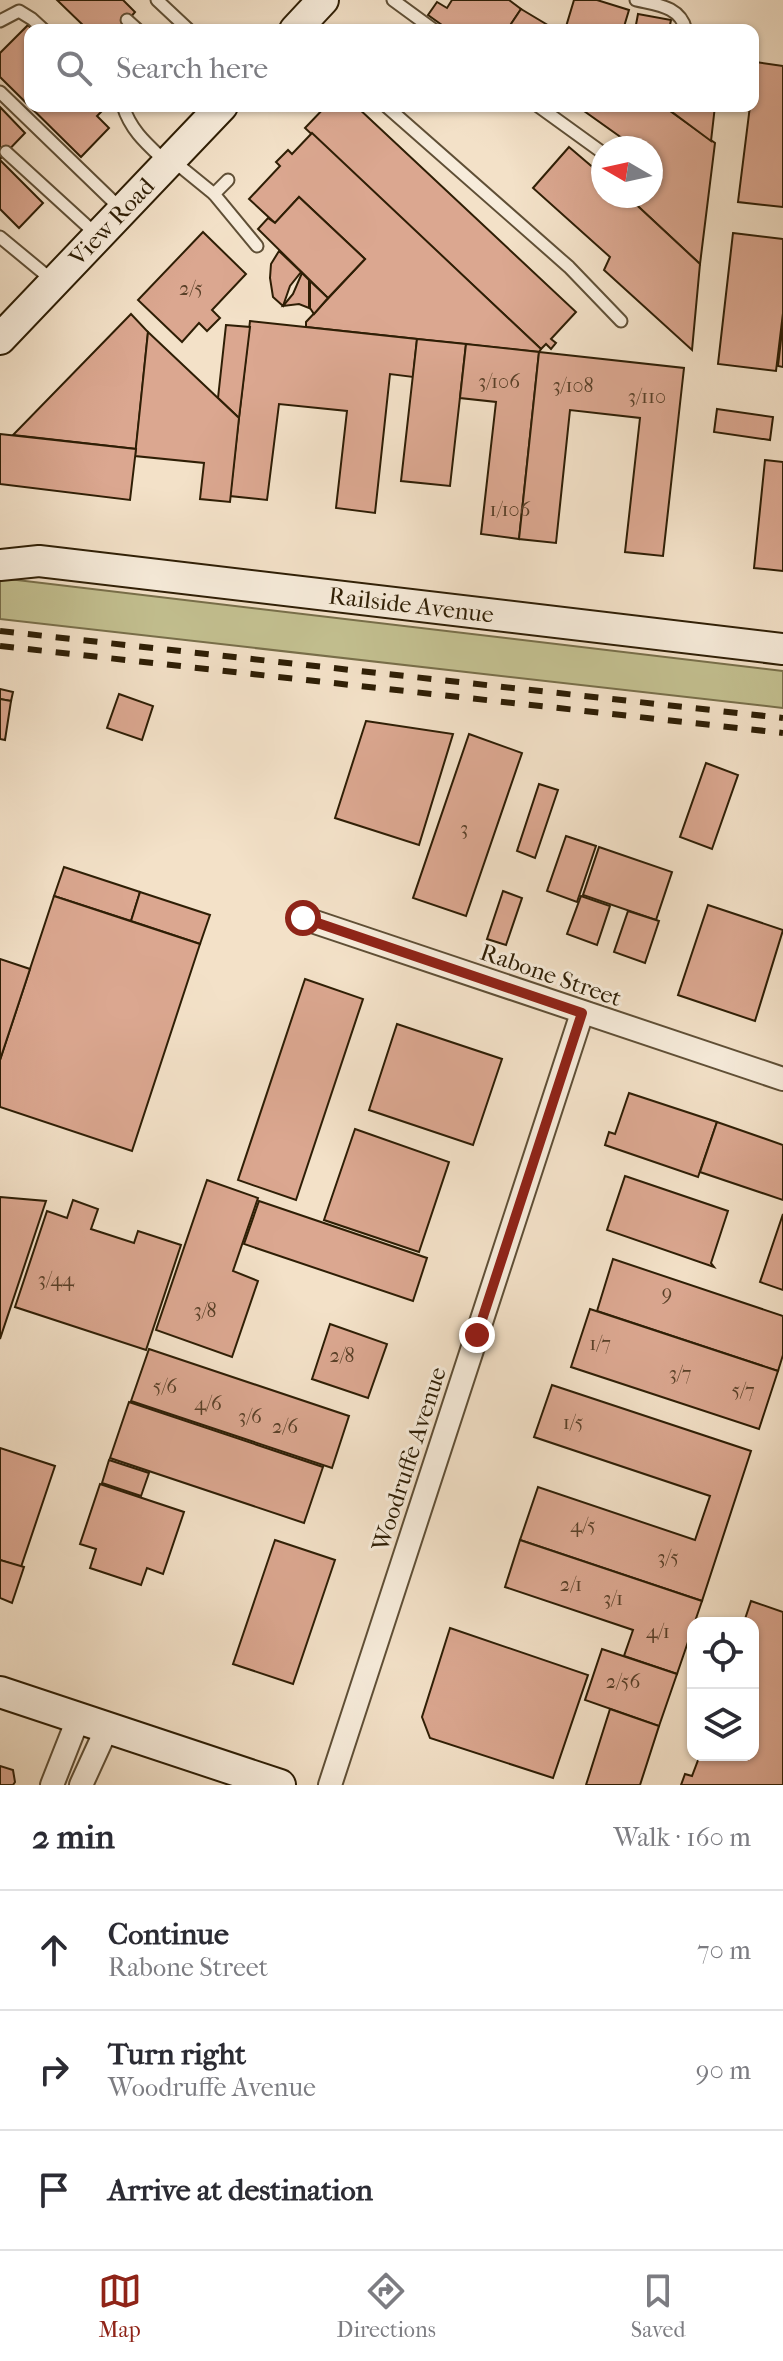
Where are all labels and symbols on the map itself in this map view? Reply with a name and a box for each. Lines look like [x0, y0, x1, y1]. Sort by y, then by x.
north arrow [591, 136, 663, 208]
street label: View Road [63, 171, 161, 272]
house number: 2/5 [179, 277, 203, 300]
house number: 3/106 [478, 370, 520, 393]
house number: 3/108 [552, 374, 594, 397]
house number: 3/110 [628, 385, 666, 408]
house number: 1/106 [490, 498, 531, 521]
street label: Railside Avenue [327, 581, 495, 629]
house number: 3 [460, 817, 468, 840]
route start [285, 900, 321, 936]
street label: Rabone Street [477, 938, 626, 1012]
house number: 3/44 [38, 1268, 75, 1291]
house number: 9 [662, 1282, 672, 1305]
house number: 3/8 [193, 1299, 217, 1322]
route end [459, 1317, 495, 1353]
house number: 1/7 [589, 1332, 611, 1355]
house number: 2/8 [329, 1344, 355, 1367]
house number: 3/7 [669, 1362, 692, 1385]
street label: Woodruffe Avenue [366, 1363, 452, 1556]
house number: 5/6 [153, 1375, 177, 1398]
house number: 5/7 [731, 1379, 755, 1402]
house number: 4/6 [194, 1392, 222, 1415]
house number: 3/6 [238, 1405, 262, 1428]
house number: 1/5 [563, 1411, 583, 1434]
house number: 2/6 [272, 1415, 298, 1438]
house number: 4/5 [570, 1514, 596, 1537]
house number: 3/5 [657, 1546, 679, 1569]
house number: 2/1 [560, 1573, 582, 1596]
house number: 3/1 [603, 1587, 623, 1610]
house number: 4/1 [646, 1620, 670, 1643]
house number: 2/56 [606, 1670, 640, 1693]

